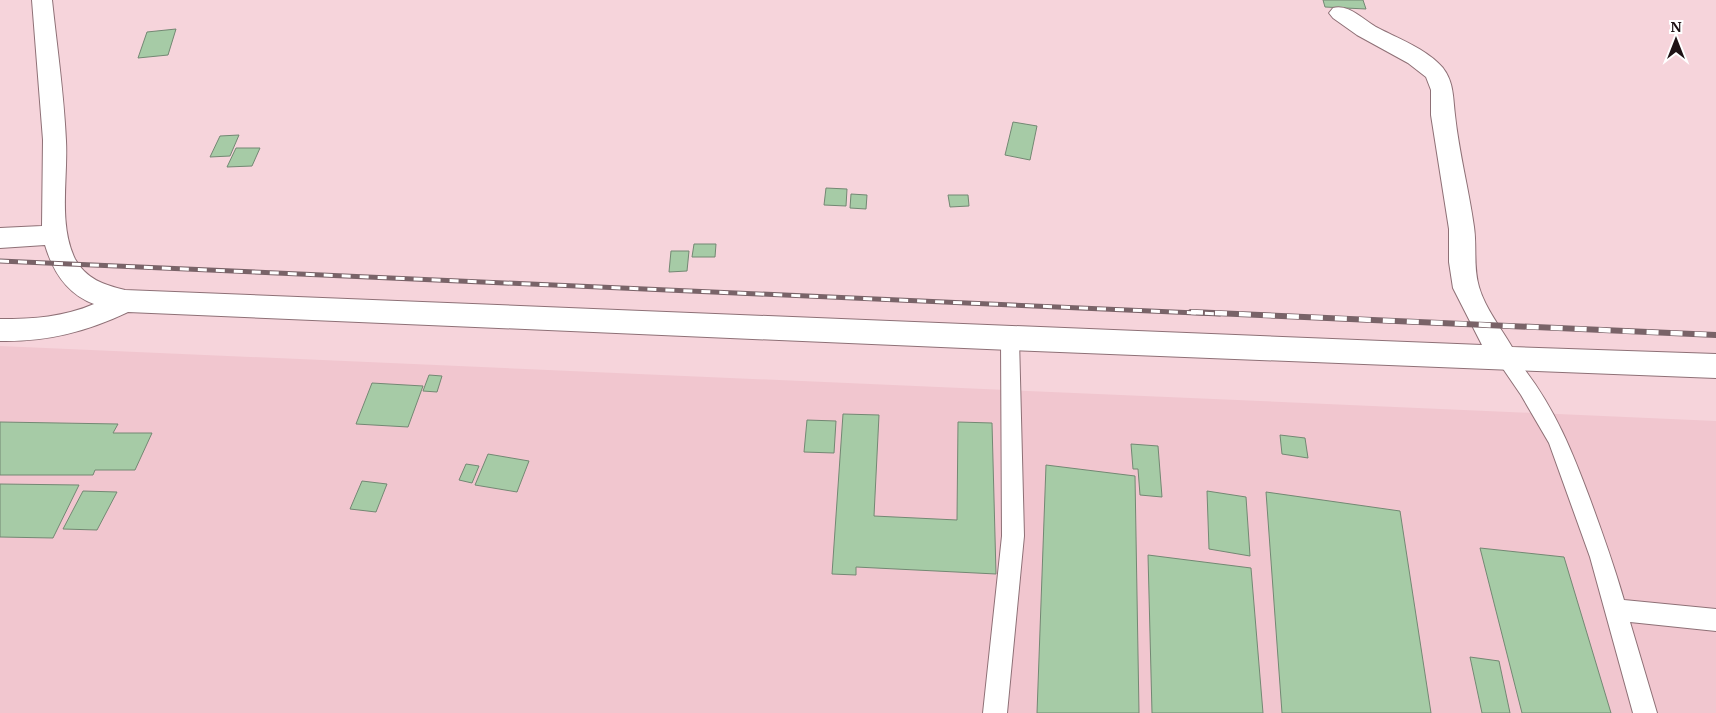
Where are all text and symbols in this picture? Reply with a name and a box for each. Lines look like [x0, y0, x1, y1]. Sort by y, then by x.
north arrow [1651, 15, 1701, 65]
text: N [1670, 18, 1682, 36]

